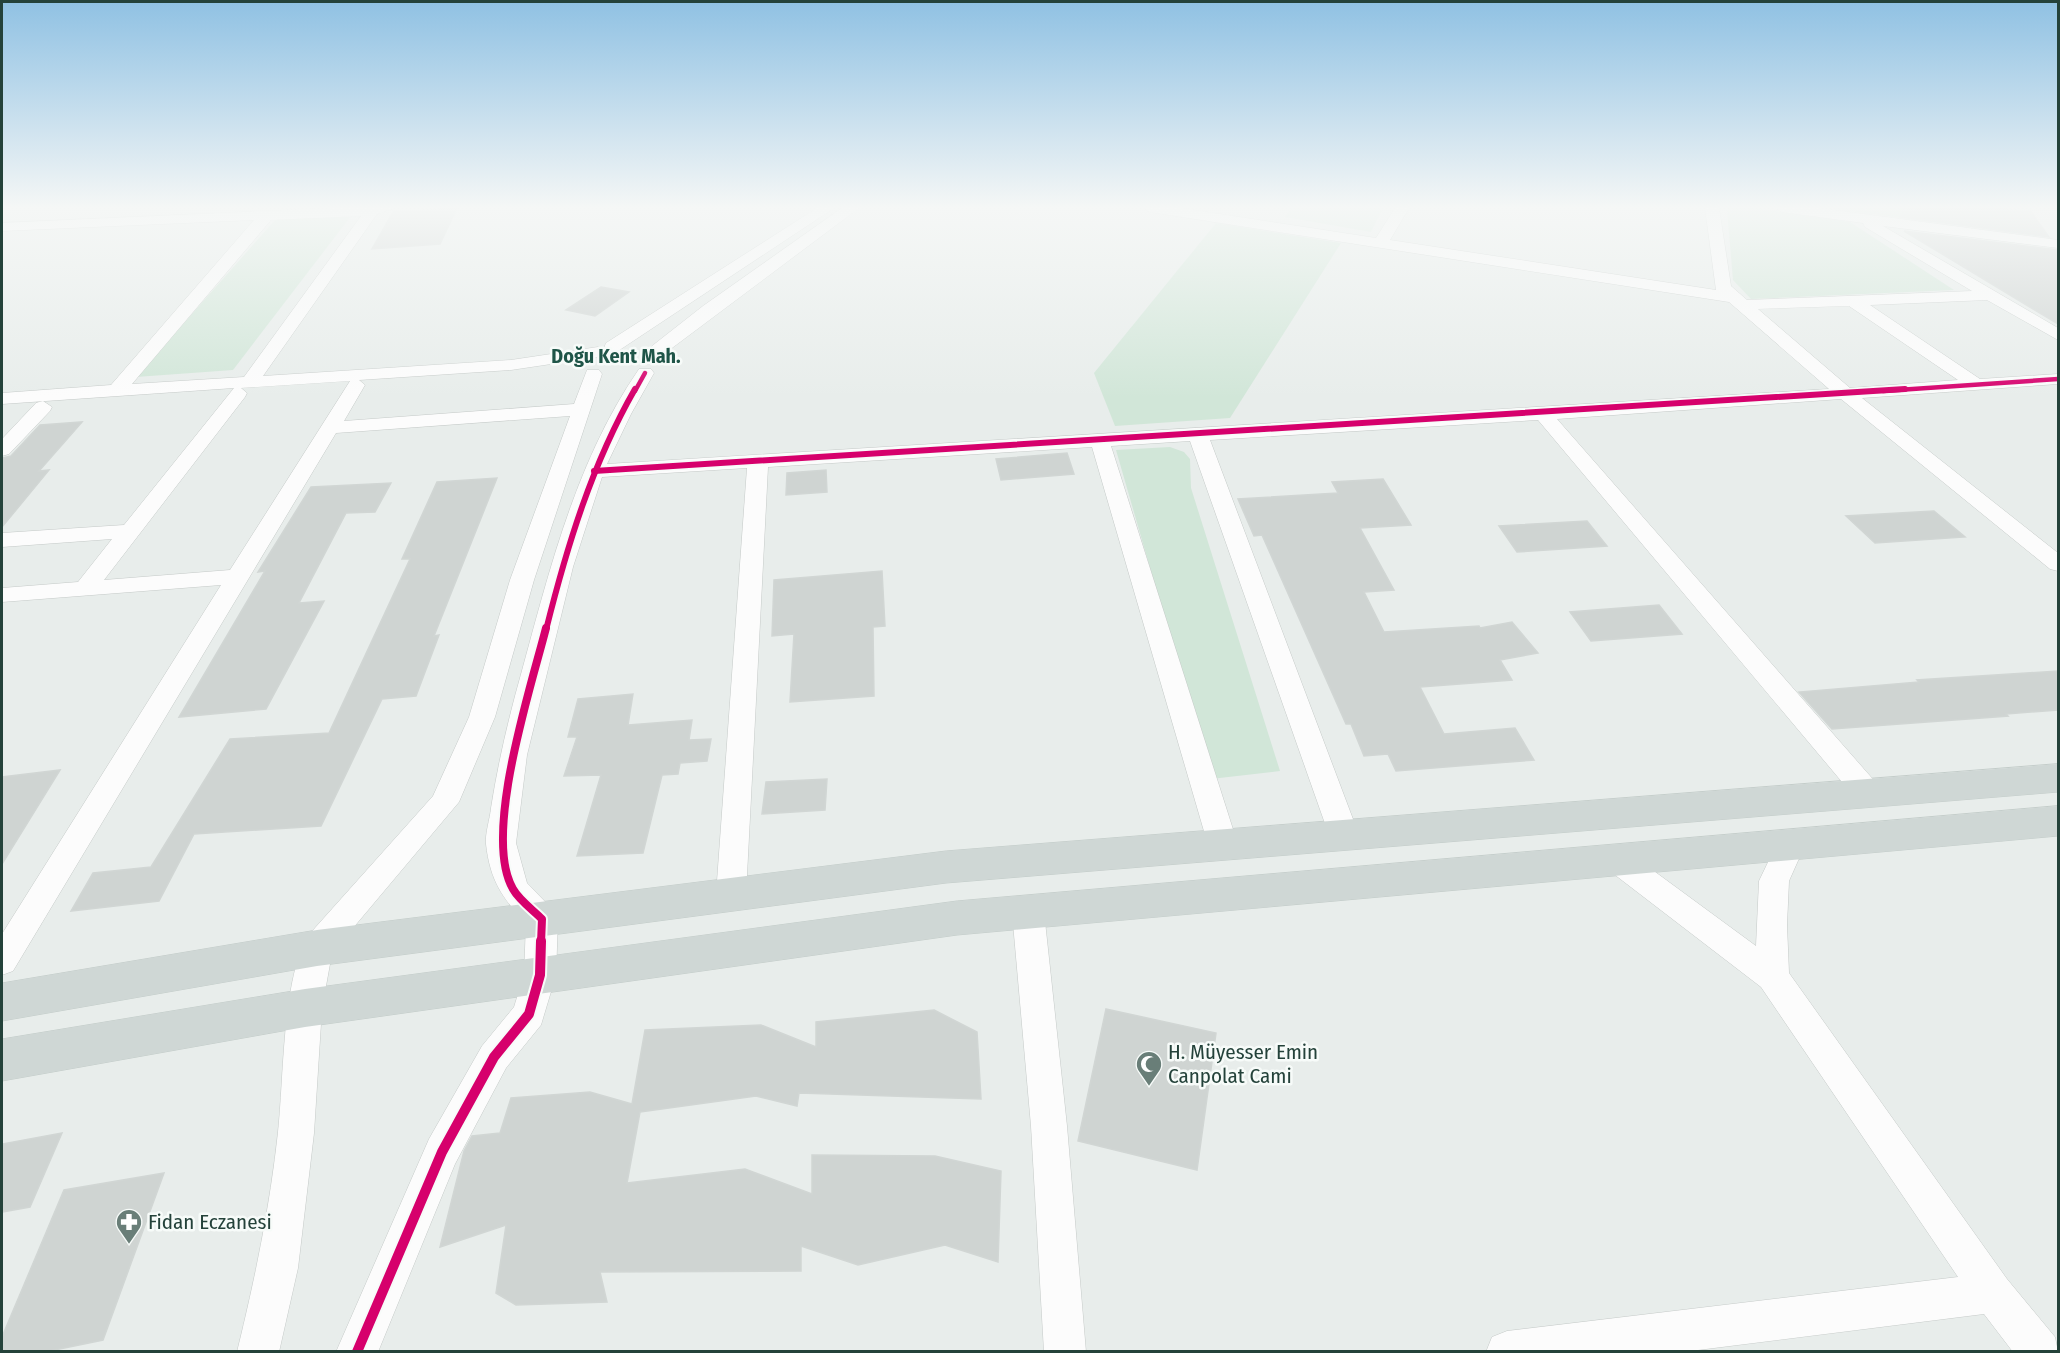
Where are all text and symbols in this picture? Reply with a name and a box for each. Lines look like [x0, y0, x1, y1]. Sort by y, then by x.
district label: Doğu Kent Mah. [551, 344, 681, 368]
place label: H. Müyesser Emin Canpolat Cami [1168, 1039, 1318, 1089]
mosque icon: H. Müyesser Emin Canpolat Cami [1134, 1049, 1164, 1087]
pharmacy icon: Fidan Eczanesi [114, 1207, 144, 1245]
place label: Fidan Eczanesi [148, 1209, 272, 1235]

